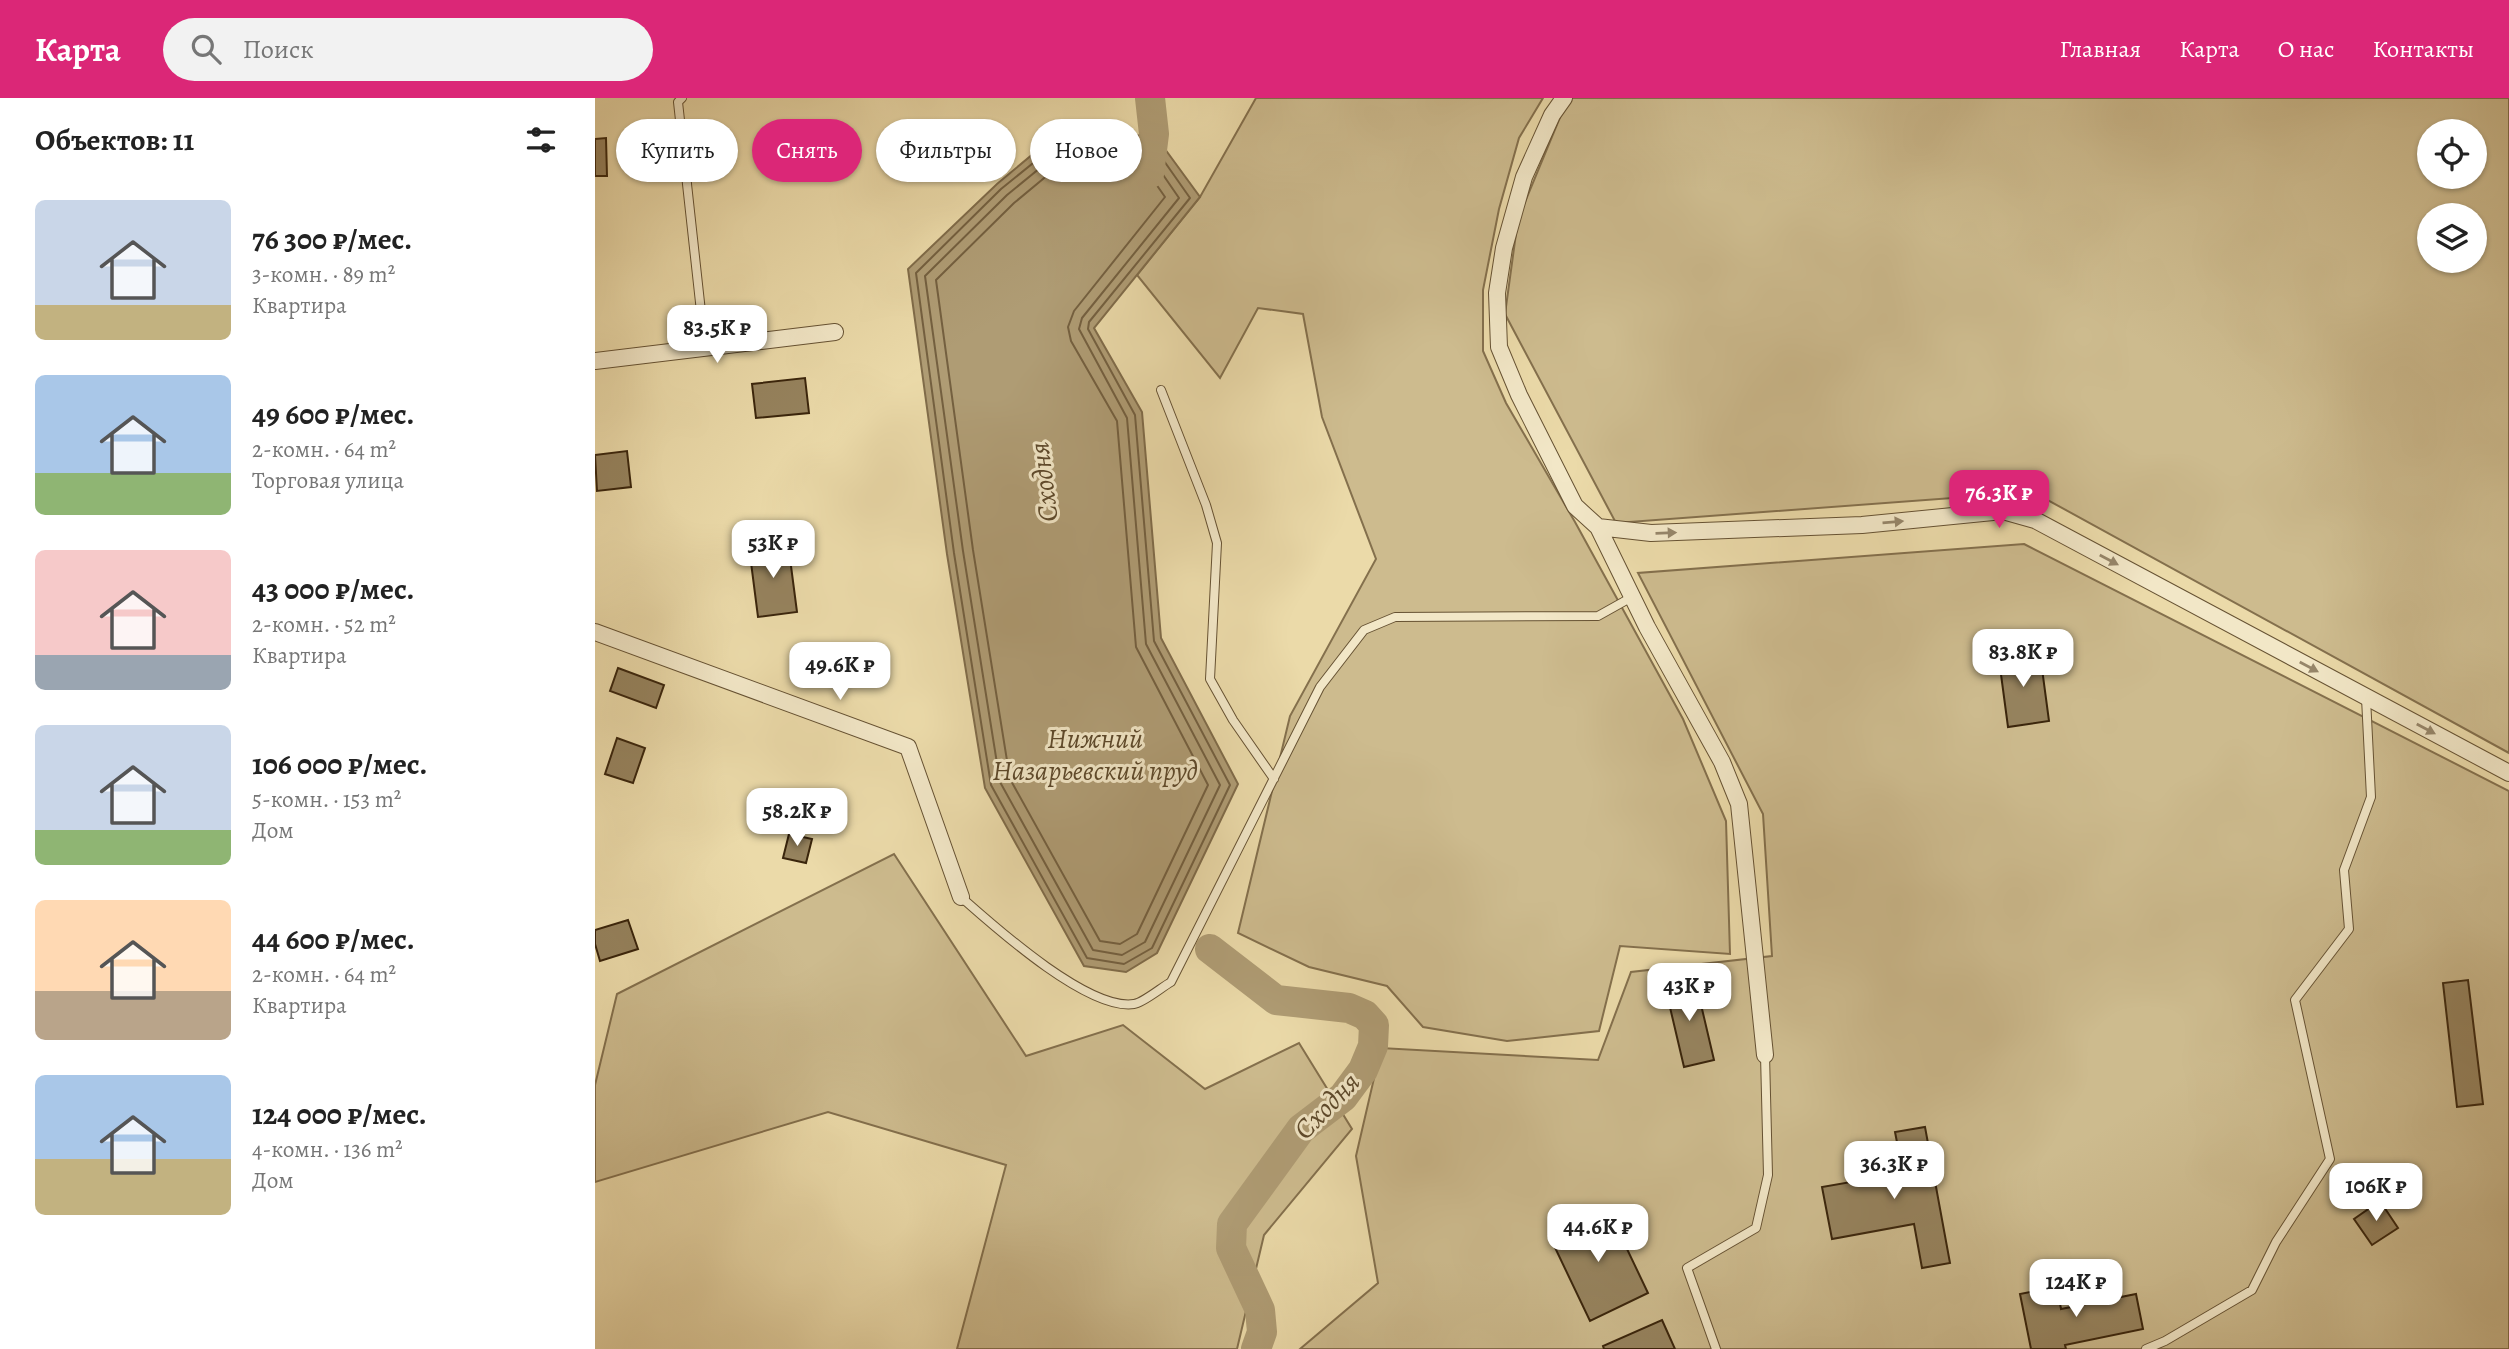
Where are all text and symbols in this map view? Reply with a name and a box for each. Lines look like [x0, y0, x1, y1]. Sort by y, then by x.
search box [163, 18, 653, 81]
text: Карта [35, 27, 121, 72]
icon: search [187, 30, 225, 68]
text: Поиск [243, 32, 314, 67]
text: Главная [2060, 33, 2141, 65]
text: Карта [2179, 33, 2240, 65]
text: О нас [2278, 33, 2334, 65]
text: Контакты [2372, 33, 2474, 65]
chip: Купить [616, 119, 738, 182]
chip: Снять [752, 119, 862, 182]
chip: Фильтры [876, 119, 1016, 182]
chip: Новое [1030, 119, 1142, 182]
map controls [2417, 119, 2487, 273]
button: locate [2417, 119, 2487, 189]
text: Объектов: 11 [35, 120, 194, 160]
icon: filters [522, 121, 560, 159]
button: layers [2417, 203, 2487, 273]
text: 76 300 ₽/мес. [252, 219, 412, 259]
icon: home [91, 228, 175, 312]
text: 3-комн. · 89 m² [252, 259, 395, 290]
text: Квартира [252, 290, 347, 321]
pin: 83.5K ₽ [652, 306, 782, 365]
text: 83.5K ₽ [683, 312, 751, 343]
text: 49 600 ₽/мес. [252, 394, 414, 434]
icon: home [91, 403, 175, 487]
text: 2-комн. · 64 m² [252, 434, 396, 465]
water label: Сходня [1020, 440, 1068, 524]
text: Торговая улица [252, 465, 404, 496]
pin: 76.3K ₽ [1934, 470, 2064, 530]
text: 76.3K ₽ [1965, 477, 2033, 508]
one-way arrow [1882, 516, 1904, 527]
pin: 53K ₽ [724, 520, 822, 580]
text: 53K ₽ [748, 527, 798, 558]
one-way arrow [1655, 527, 1677, 538]
one-way arrow [2099, 554, 2119, 566]
text: 43 000 ₽/мес. [252, 569, 415, 609]
icon: home [91, 578, 175, 662]
text: 2-комн. · 52 m² [252, 609, 396, 640]
pin: 83.8K ₽ [1958, 630, 2088, 689]
text: 83.8K ₽ [1988, 636, 2058, 667]
text: Квартира [252, 640, 347, 671]
pin: 49.6K ₽ [775, 642, 905, 702]
text: 49.6K ₽ [805, 649, 875, 680]
one-way arrow [2300, 661, 2320, 673]
water label: Нижний Назарьевский пруд [992, 720, 1198, 790]
one-way arrow [2416, 724, 2436, 735]
text: 106 000 ₽/мес. [252, 744, 427, 784]
icon: home [91, 753, 175, 837]
text: 5-комн. · 153 m² [252, 784, 401, 815]
pin: 58.2K ₽ [732, 788, 862, 848]
text: 58.2K ₽ [762, 795, 832, 826]
text: Дом [252, 815, 294, 846]
text: 44 600 ₽/мес. [252, 919, 415, 959]
icon: home [91, 928, 175, 1012]
text: 2-комн. · 64 m² [252, 959, 396, 990]
pin: 43K ₽ [1640, 964, 1738, 1023]
text: 43K ₽ [1663, 970, 1715, 1001]
text: Квартира [252, 990, 347, 1021]
water label: Сходня [1285, 1064, 1369, 1148]
text: 124 000 ₽/мес. [252, 1094, 427, 1134]
icon: home [91, 1103, 175, 1187]
text: 4-комн. · 136 m² [252, 1134, 403, 1165]
pin: 36.3K ₽ [1829, 1142, 1959, 1201]
text: 36.3K ₽ [1860, 1148, 1928, 1179]
pin: 106K ₽ [2319, 1164, 2433, 1223]
text: Дом [252, 1165, 294, 1196]
text: 106K ₽ [2345, 1170, 2407, 1201]
pin: 44.6K ₽ [1533, 1204, 1663, 1264]
text: 44.6K ₽ [1563, 1211, 1633, 1242]
pin: 124K ₽ [2019, 1260, 2133, 1319]
text: 124K ₽ [2046, 1266, 2106, 1297]

